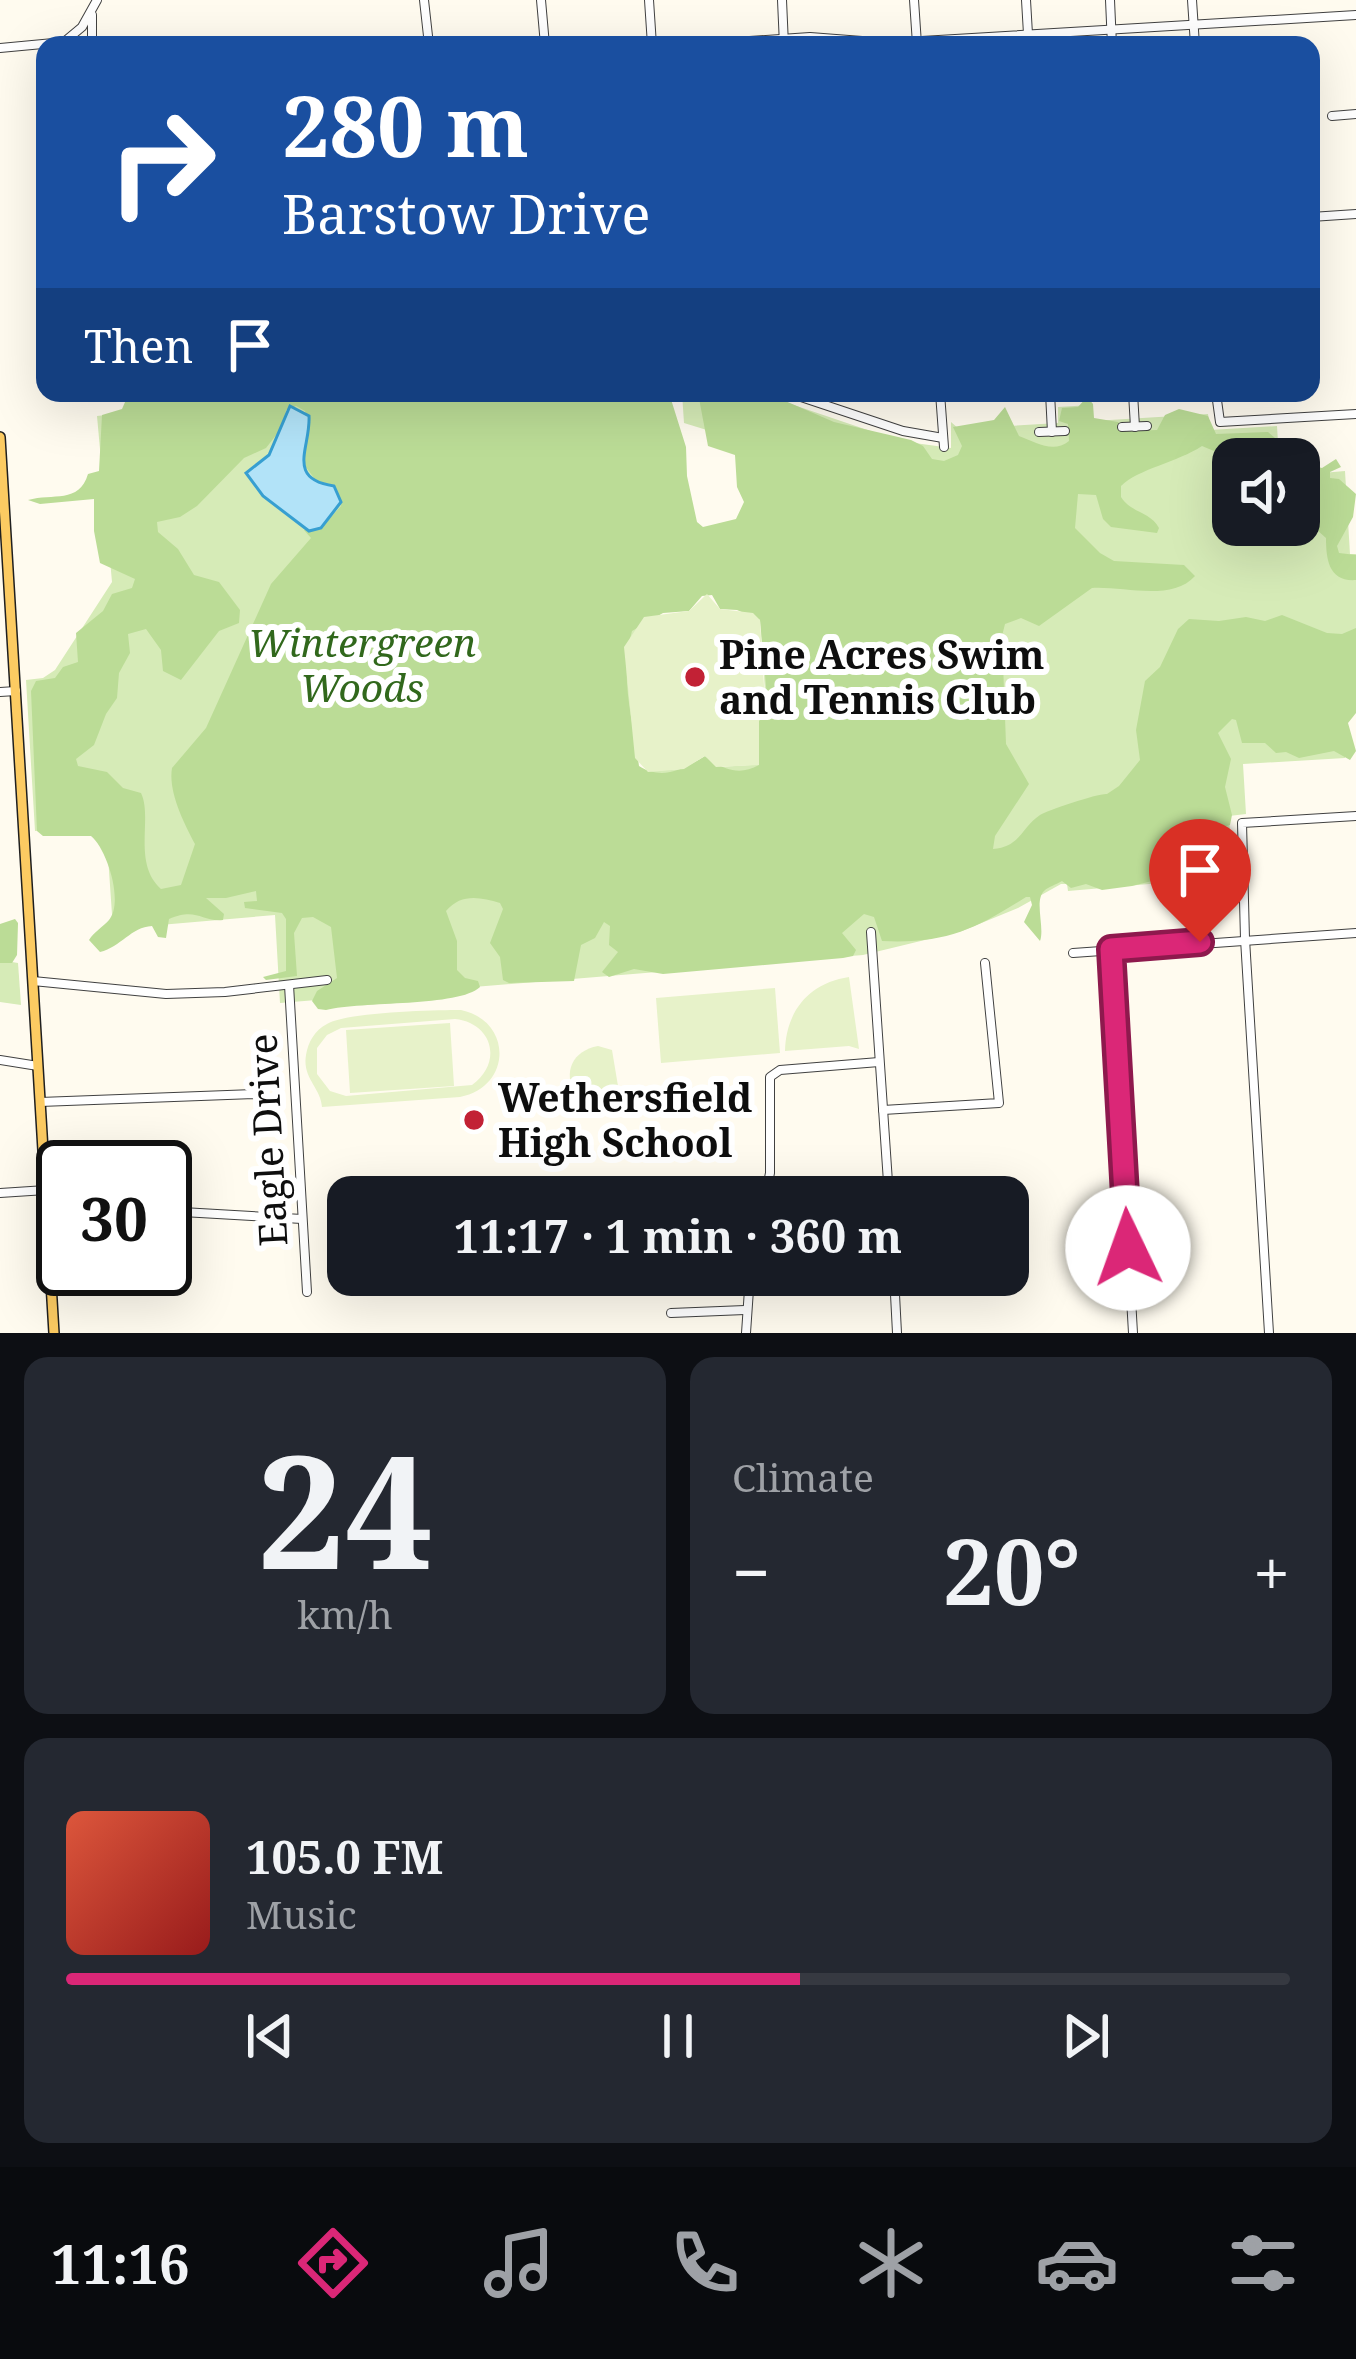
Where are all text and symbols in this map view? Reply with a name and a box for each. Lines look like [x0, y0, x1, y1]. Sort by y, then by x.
text: 280 m [282, 67, 529, 182]
icon: right [84, 84, 240, 240]
text: Barstow Drive [282, 176, 650, 250]
icon: arrive [217, 312, 283, 378]
text: Then [84, 315, 193, 376]
map controls [1212, 438, 1320, 546]
button: sound [1212, 438, 1320, 546]
park label: Wintergreen Woods [248, 615, 476, 713]
place label: Pine Acres Swim and Tennis Club [719, 627, 1045, 725]
marker: Pine Acres Swim and Tennis Club [682, 664, 708, 690]
pin [1149, 819, 1251, 942]
icon: arrive [1167, 837, 1233, 903]
street label: Eagle Drive [234, 1032, 299, 1248]
place label: Wethersfield High School [498, 1070, 752, 1168]
marker: Wethersfield High School [461, 1107, 487, 1133]
speed limit sign: 30 [36, 1140, 192, 1296]
position arrow [1065, 1185, 1191, 1311]
text: 11:17 · 1 min · 360 m [454, 1205, 902, 1266]
text: 24 [257, 1402, 433, 1615]
text: Climate [732, 1450, 874, 1503]
text: 20° [943, 1509, 1081, 1631]
text: − [732, 1526, 770, 1616]
text: + [1253, 1526, 1290, 1616]
text: km/h [297, 1587, 393, 1640]
text: 105.0 FM [246, 1826, 443, 1887]
text: Music [246, 1887, 357, 1940]
icon: previous [237, 2003, 303, 2069]
icon: pause [645, 2003, 711, 2069]
icon: next [1053, 2003, 1119, 2069]
icon: directions [291, 2221, 375, 2305]
icon: music [477, 2221, 561, 2305]
icon: phone [663, 2221, 747, 2305]
icon: climate [849, 2221, 933, 2305]
icon: car [1035, 2221, 1119, 2305]
icon: filters [1221, 2221, 1305, 2305]
text: 11:16 [51, 2226, 189, 2300]

